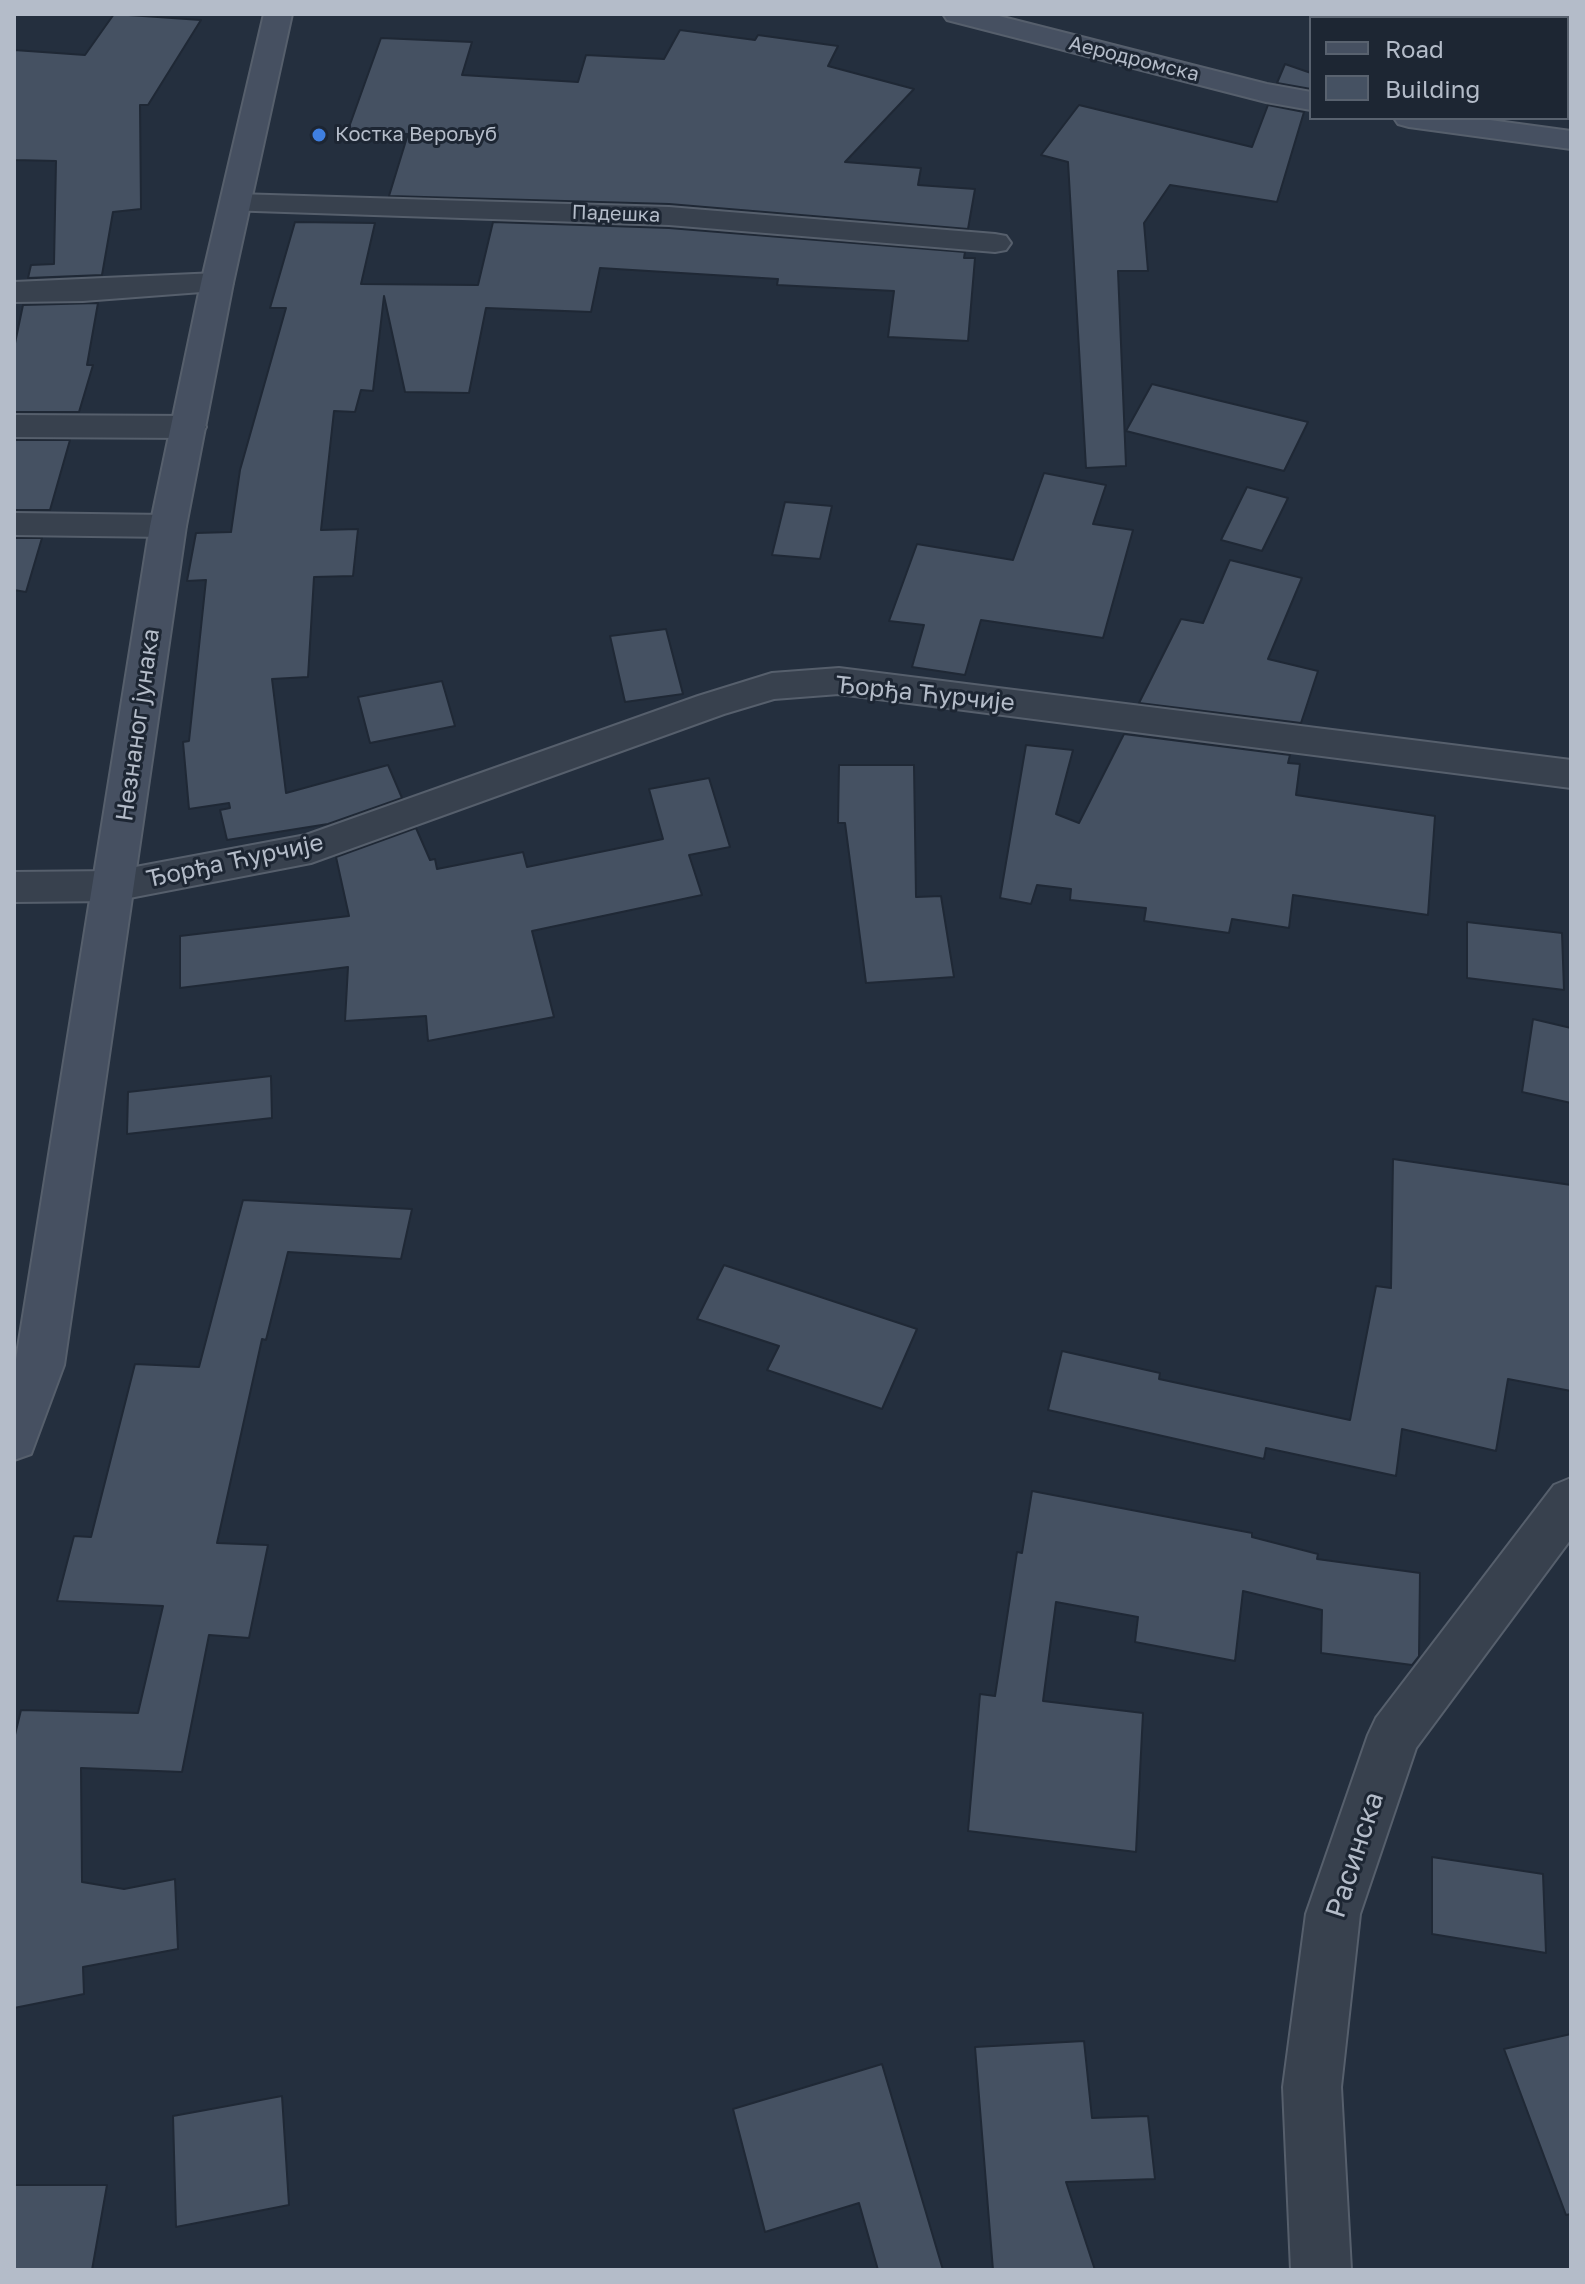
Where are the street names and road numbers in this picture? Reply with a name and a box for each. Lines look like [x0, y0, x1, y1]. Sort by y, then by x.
street label: Аеродромска [1066, 31, 1202, 87]
street label: Падешка [571, 200, 661, 228]
street label: Незнаног јунака [110, 627, 166, 823]
street label: Ђорђа Ћурчије [834, 670, 1016, 718]
street label: Ђорђа Ћурчије [144, 828, 326, 894]
street label: Расинска [1319, 1788, 1391, 1922]

